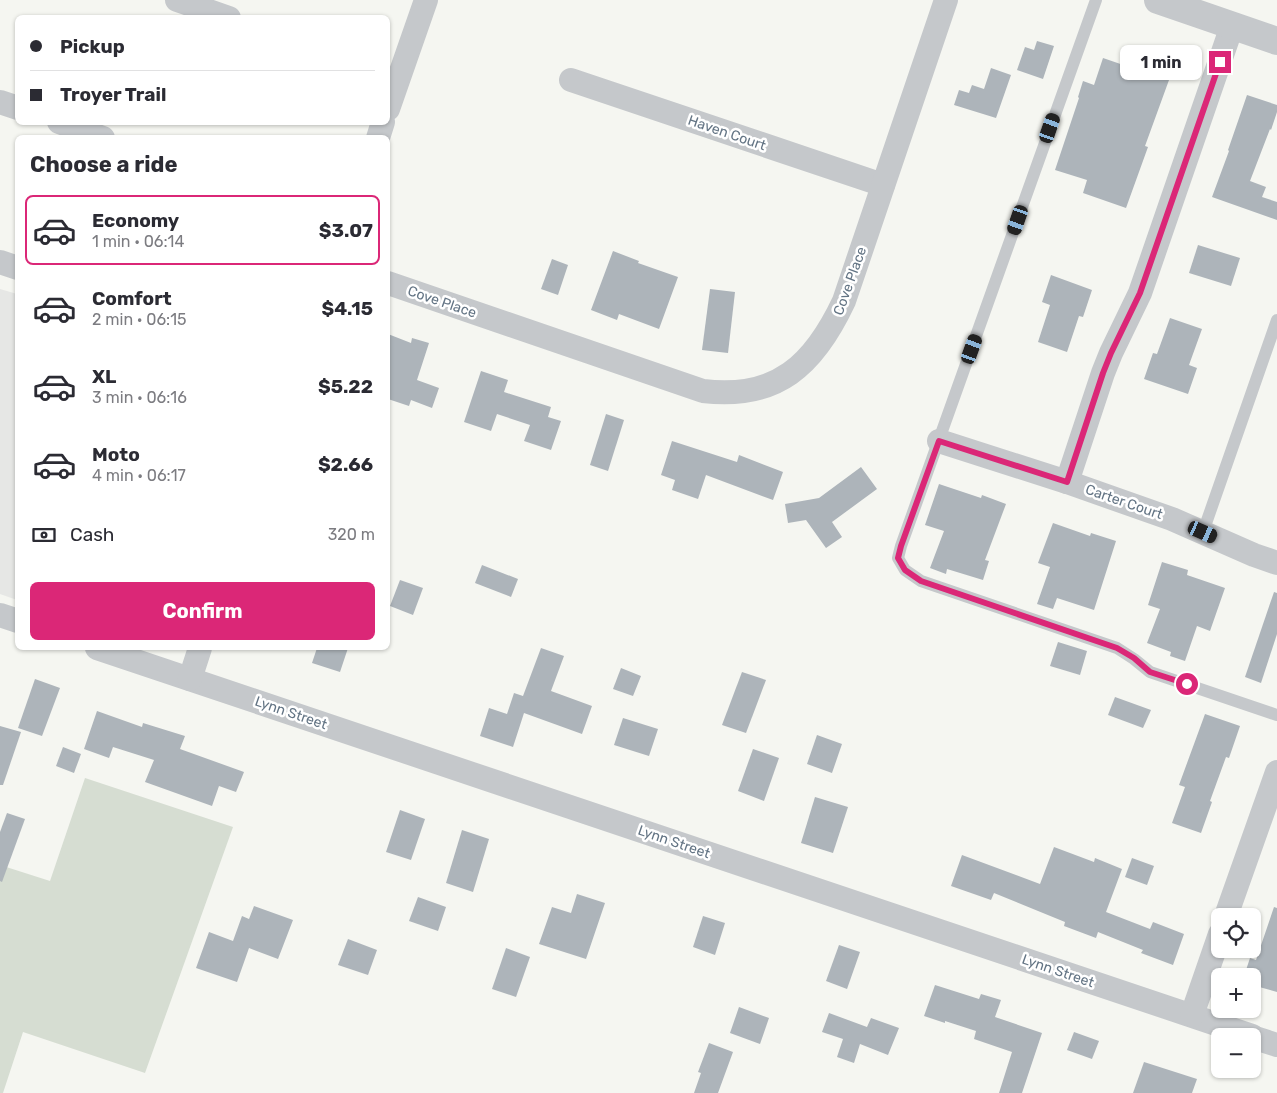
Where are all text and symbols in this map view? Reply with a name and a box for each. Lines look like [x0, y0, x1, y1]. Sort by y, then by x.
text: Pickup [60, 35, 125, 58]
callout: 1 min [1120, 44, 1202, 80]
route end [1209, 51, 1231, 73]
text: 1 min [1141, 53, 1181, 72]
text: Troyer Trail [60, 83, 166, 106]
car [1038, 111, 1061, 145]
street label: Haven Court [686, 112, 769, 154]
text: Choose a ride [30, 151, 177, 178]
car [1006, 203, 1029, 237]
icon: car [32, 208, 77, 253]
text: Economy [92, 209, 179, 232]
text: $3.07 [319, 219, 373, 242]
text: 1 min · 06:14 [92, 232, 184, 251]
street label: Cove Place [830, 244, 870, 318]
street label: Cove Place [405, 282, 479, 322]
icon: car [32, 286, 77, 331]
text: Comfort [92, 287, 172, 310]
text: $4.15 [322, 297, 373, 320]
text: 2 min · 06:15 [92, 310, 186, 329]
car [959, 332, 984, 366]
icon: car [32, 364, 77, 409]
text: XL [92, 365, 116, 388]
text: $5.22 [318, 375, 373, 398]
text: 3 min · 06:16 [92, 388, 187, 407]
icon: car [32, 442, 77, 487]
text: Moto [92, 443, 140, 466]
text: $2.66 [318, 453, 373, 476]
text: 4 min · 06:17 [92, 466, 186, 485]
street label: Carter Court [1083, 481, 1165, 523]
car [1186, 519, 1219, 545]
icon: cash [30, 521, 58, 549]
text: Cash [70, 523, 114, 546]
text: 320 m [328, 525, 375, 544]
button: Confirm [30, 582, 375, 640]
route start [1176, 673, 1198, 695]
street label: Lynn Street [253, 693, 330, 733]
street label: Lynn Street [636, 822, 713, 862]
map controls [1211, 908, 1261, 1078]
button: locate [1211, 908, 1261, 958]
street label: Lynn Street [1020, 951, 1097, 991]
button: + [1211, 968, 1261, 1018]
button: − [1211, 1028, 1261, 1078]

